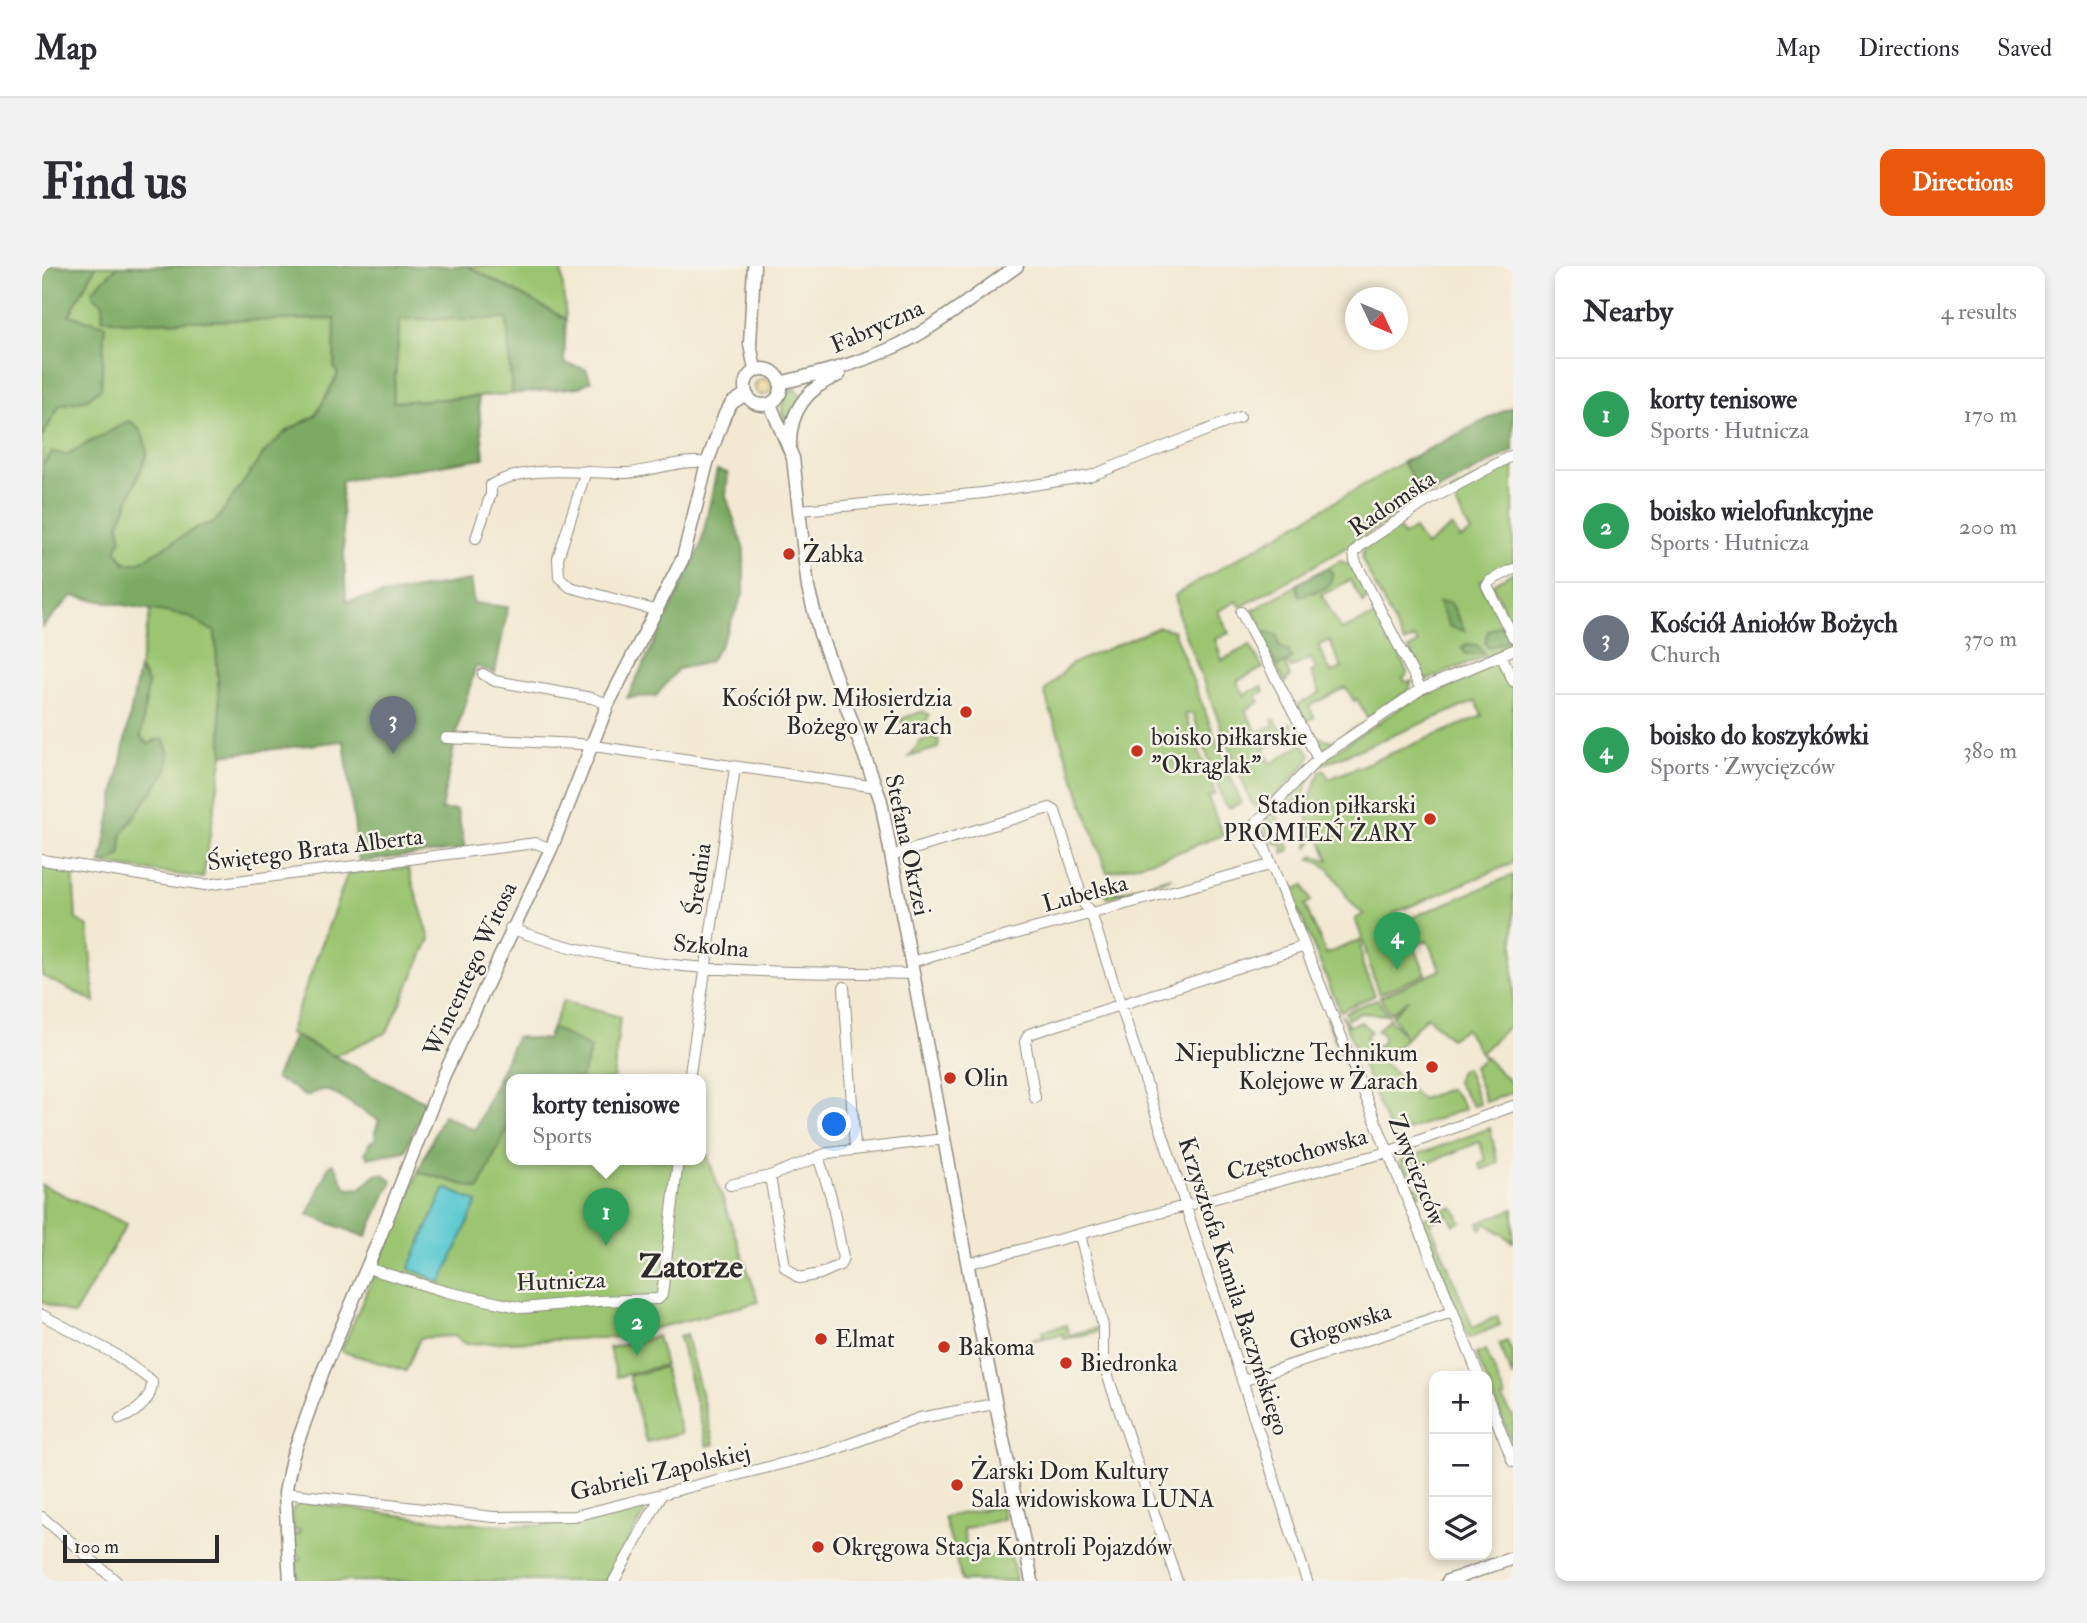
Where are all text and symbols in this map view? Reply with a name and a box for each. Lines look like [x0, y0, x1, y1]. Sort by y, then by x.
text: Map [35, 28, 97, 69]
text: Map [1775, 33, 1820, 64]
text: Directions [1858, 33, 1959, 64]
text: Saved [1997, 33, 2052, 64]
button: Directions [1880, 149, 2045, 216]
text: Find us [42, 152, 187, 213]
north arrow [1345, 287, 1408, 350]
street label: Fabryczna [826, 292, 930, 361]
text: Nearby [1583, 293, 1673, 330]
text: 4 results [1941, 297, 2017, 326]
text: korty tenisowe [1650, 384, 1797, 416]
text: 1 [1602, 400, 1610, 429]
text: 170 m [1964, 400, 2017, 429]
text: Sports · Hutnicza [1650, 416, 1809, 445]
street label: Radomska [1343, 462, 1443, 544]
text: boisko wielofunkcyjne [1650, 496, 1873, 528]
text: 2 [1600, 512, 1612, 541]
text: 200 m [1959, 512, 2017, 541]
text: Sports · Hutnicza [1650, 528, 1809, 557]
place label: Żabka [803, 538, 865, 570]
marker: Żabka [781, 546, 797, 562]
text: Kościół Aniołów Bożych [1650, 608, 1898, 640]
text: 3 [1602, 624, 1610, 653]
text: 370 m [1963, 624, 2017, 653]
text: Church [1650, 640, 1720, 669]
place label: Kościół pw. Miłosierdzia Bożego w Żarach [721, 683, 953, 742]
pin: 3 [370, 696, 416, 754]
marker: Kościół pw. Miłosierdzia Bożego w Żarach [958, 704, 974, 720]
text: boisko do koszykówki [1650, 720, 1869, 752]
place label: boisko piłkarskie "Okrąglak" [1151, 722, 1307, 781]
text: 4 [1600, 736, 1612, 765]
text: 380 m [1963, 736, 2017, 765]
marker: boisko piłkarskie "Okrąglak" [1129, 743, 1145, 759]
text: Sports · Zwycięzców [1650, 752, 1835, 781]
street label: Stefana Okrzei [877, 771, 938, 919]
place label: Stadion piłkarski PROMIEŃ ŻARY [1223, 790, 1417, 849]
marker: Stadion piłkarski PROMIEŃ ŻARY [1422, 811, 1438, 827]
street label: Świętego Brata Alberta [205, 820, 426, 878]
street label: Średnia [677, 840, 719, 917]
street label: Lubelska [1039, 867, 1132, 920]
street label: Wincentego Witosa [416, 876, 525, 1062]
pin: 4 [1374, 912, 1420, 970]
street label: Szkolna [672, 928, 751, 965]
place label: Niepubliczne Technikum Kolejowe w Żarach [1175, 1038, 1418, 1097]
marker: Niepubliczne Technikum Kolejowe w Żarach [1424, 1059, 1440, 1075]
place label: Olin [964, 1063, 1008, 1094]
marker: Olin [942, 1070, 958, 1086]
popup [506, 1074, 706, 1165]
text: korty tenisowe [532, 1089, 680, 1121]
your location [817, 1107, 851, 1141]
street label: Zwycięzców [1380, 1110, 1453, 1231]
text: Sports [532, 1121, 592, 1150]
street label: Częstochowska [1223, 1121, 1372, 1188]
street label: Krzysztofa Kamila Baczyńskiego [1171, 1133, 1296, 1439]
pin: 1 [583, 1188, 629, 1246]
district label: Zatorze [639, 1247, 743, 1287]
street label: Hutnicza [516, 1264, 607, 1299]
street label: Głogowska [1285, 1295, 1396, 1357]
pin: 2 [614, 1298, 660, 1356]
place label: Elmat [835, 1324, 895, 1355]
marker: Elmat [813, 1331, 829, 1347]
place label: Bakoma [958, 1332, 1036, 1363]
marker: Bakoma [936, 1339, 952, 1355]
place label: Biedronka [1080, 1348, 1179, 1379]
marker: Biedronka [1058, 1355, 1074, 1371]
map controls [1429, 1371, 1492, 1560]
button: + [1429, 1371, 1492, 1434]
button: − [1429, 1434, 1492, 1497]
street label: Gabrieli Zapolskiej [567, 1437, 753, 1508]
place label: Żarski Dom Kultury Sala widowiskowa LUNA [971, 1455, 1215, 1515]
marker: Żarski Dom Kultury Sala widowiskowa LUNA [949, 1477, 965, 1493]
button: layers [1429, 1497, 1492, 1560]
scale bar [63, 1532, 219, 1564]
place label: Okręgowa Stacja Kontroli Pojazdów [832, 1532, 1173, 1563]
text: 100 m [74, 1535, 119, 1559]
marker: Okręgowa Stacja Kontroli Pojazdów [810, 1539, 826, 1555]

